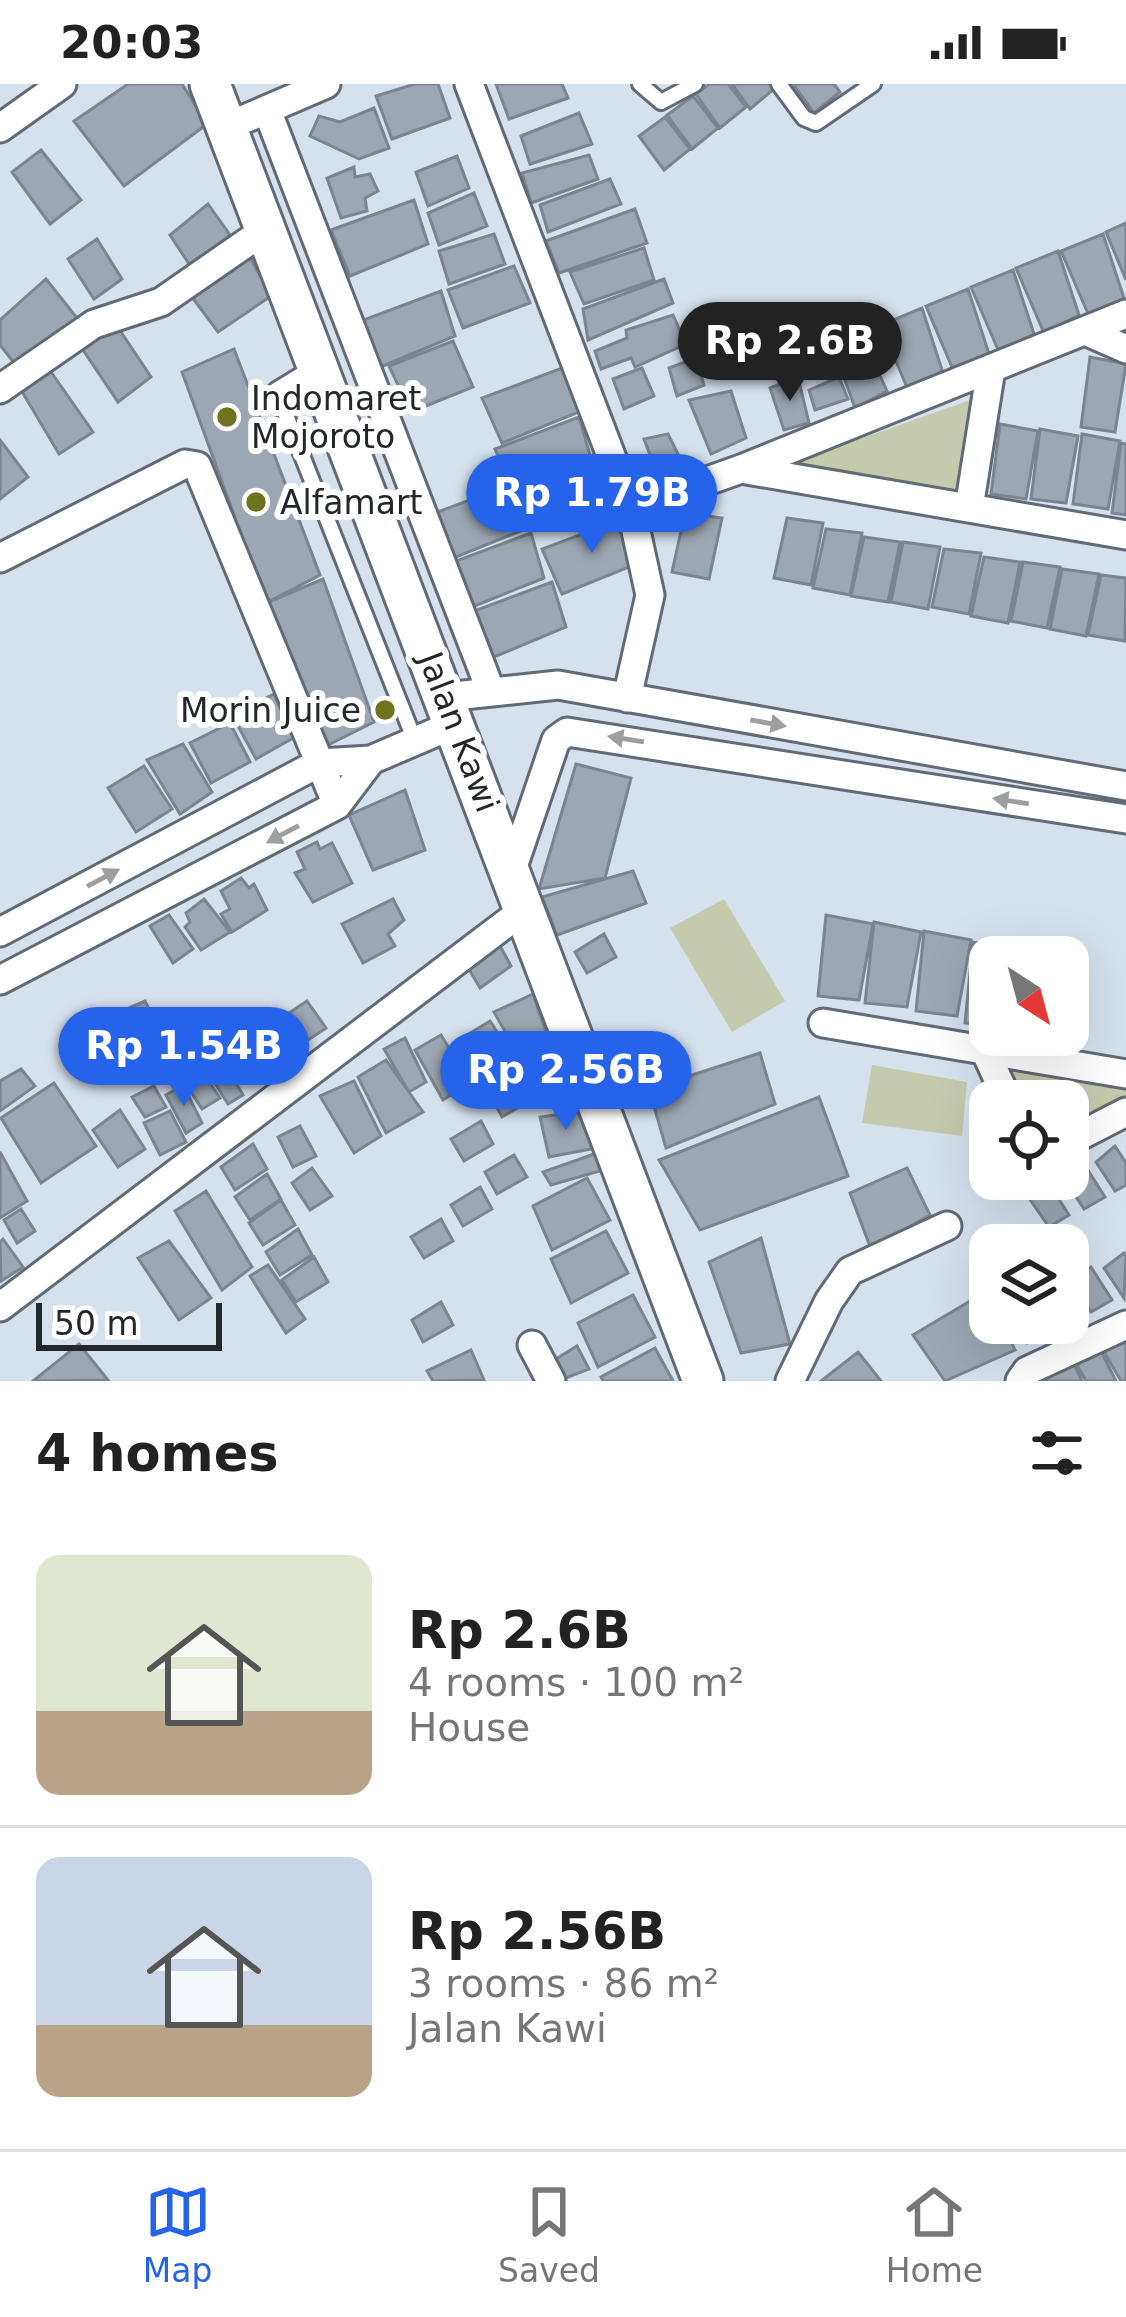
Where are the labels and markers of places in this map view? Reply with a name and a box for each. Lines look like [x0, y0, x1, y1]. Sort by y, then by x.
pin: Rp 2.6B [679, 302, 901, 404]
place label: Indomaret Mojoroto [251, 379, 421, 456]
marker: Indomaret Mojoroto [214, 404, 240, 430]
pin: Rp 1.79B [468, 454, 716, 556]
place label: Alfamart [280, 483, 423, 522]
marker: Alfamart [243, 489, 269, 515]
place label: Morin Juice [180, 691, 361, 730]
marker: Morin Juice [372, 697, 398, 723]
pin: Rp 1.54B [60, 1007, 308, 1109]
pin: Rp 2.56B [442, 1031, 690, 1133]

